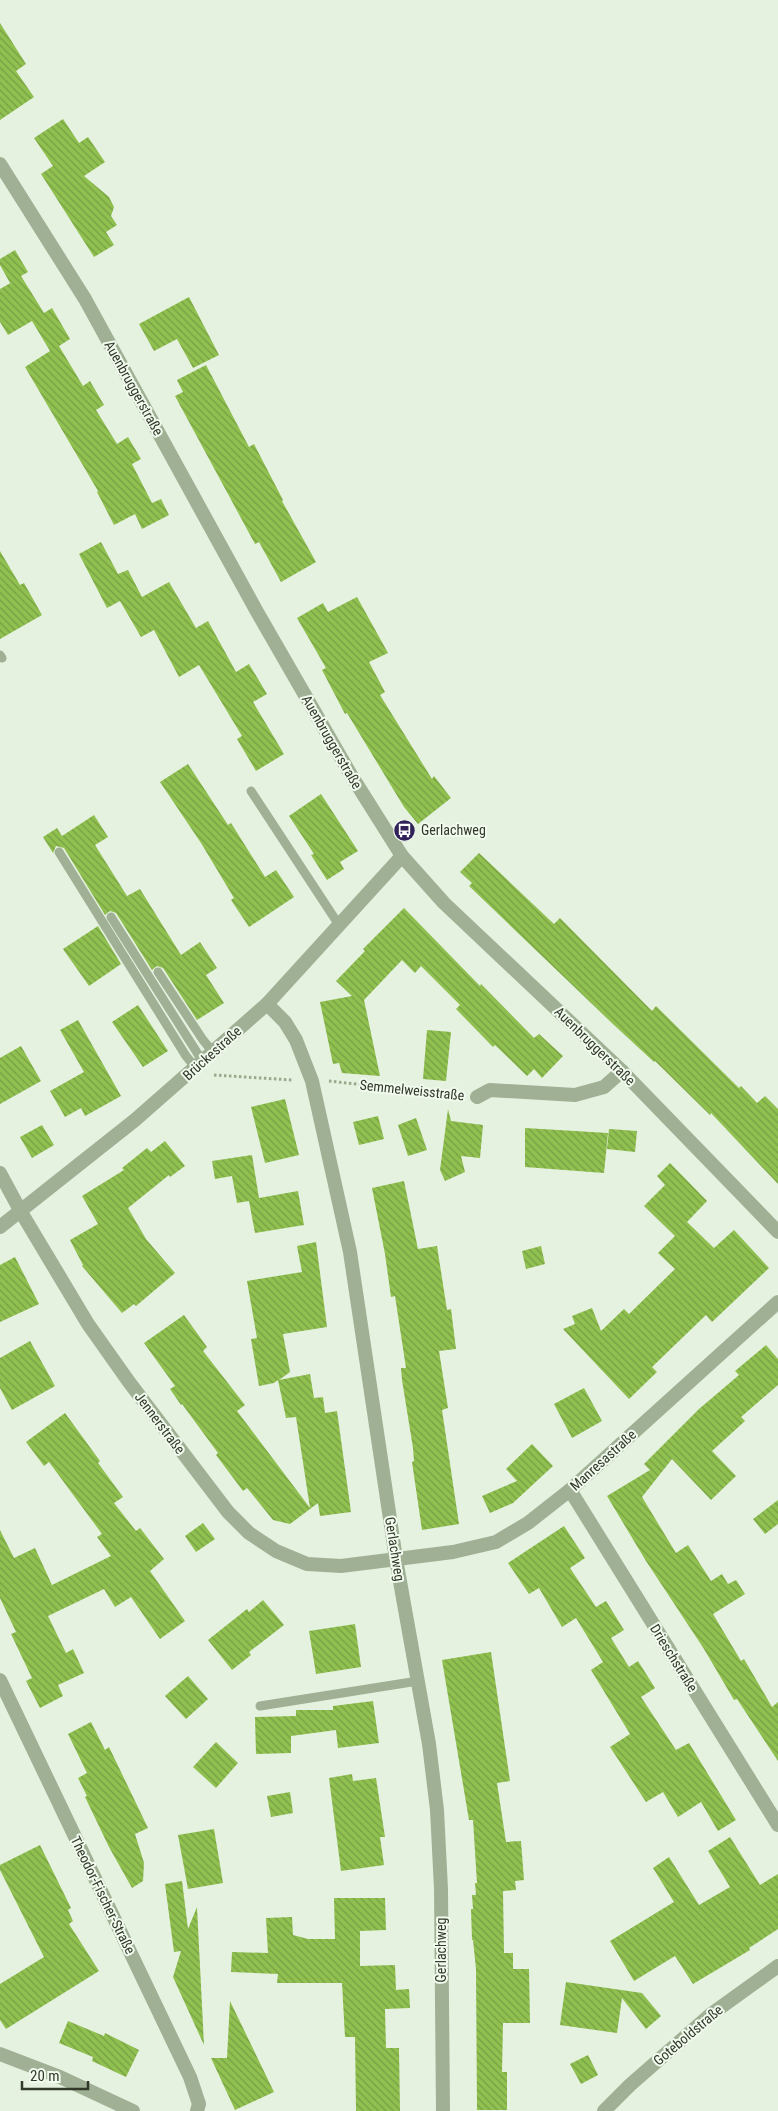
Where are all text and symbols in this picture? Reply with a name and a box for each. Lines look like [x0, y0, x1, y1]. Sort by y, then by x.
street label: Auenbruggerstraße [101, 338, 167, 439]
street label: Auenbruggerstraße [299, 692, 366, 792]
bus stop icon: Gerlachweg [393, 818, 417, 842]
place label: Gerlachweg [421, 822, 486, 838]
street label: Auenbruggerstraße [551, 1004, 639, 1089]
street label: Brückestraße [180, 1022, 245, 1083]
street label: Semmelweisstraße [359, 1077, 465, 1103]
street label: Jennerstraße [132, 1389, 189, 1457]
street label: Manresastraße [567, 1426, 639, 1494]
street label: Gerlachweg [382, 1516, 408, 1582]
street label: Drieschstraße [647, 1621, 701, 1695]
street label: Theodor-Fischer-Straße [67, 1833, 139, 1957]
street label: Gerlachweg [433, 1918, 449, 1982]
street label: Goteboldstraße [650, 2001, 726, 2069]
scale bar [22, 2058, 89, 2090]
text: 20 m [30, 2067, 60, 2085]

